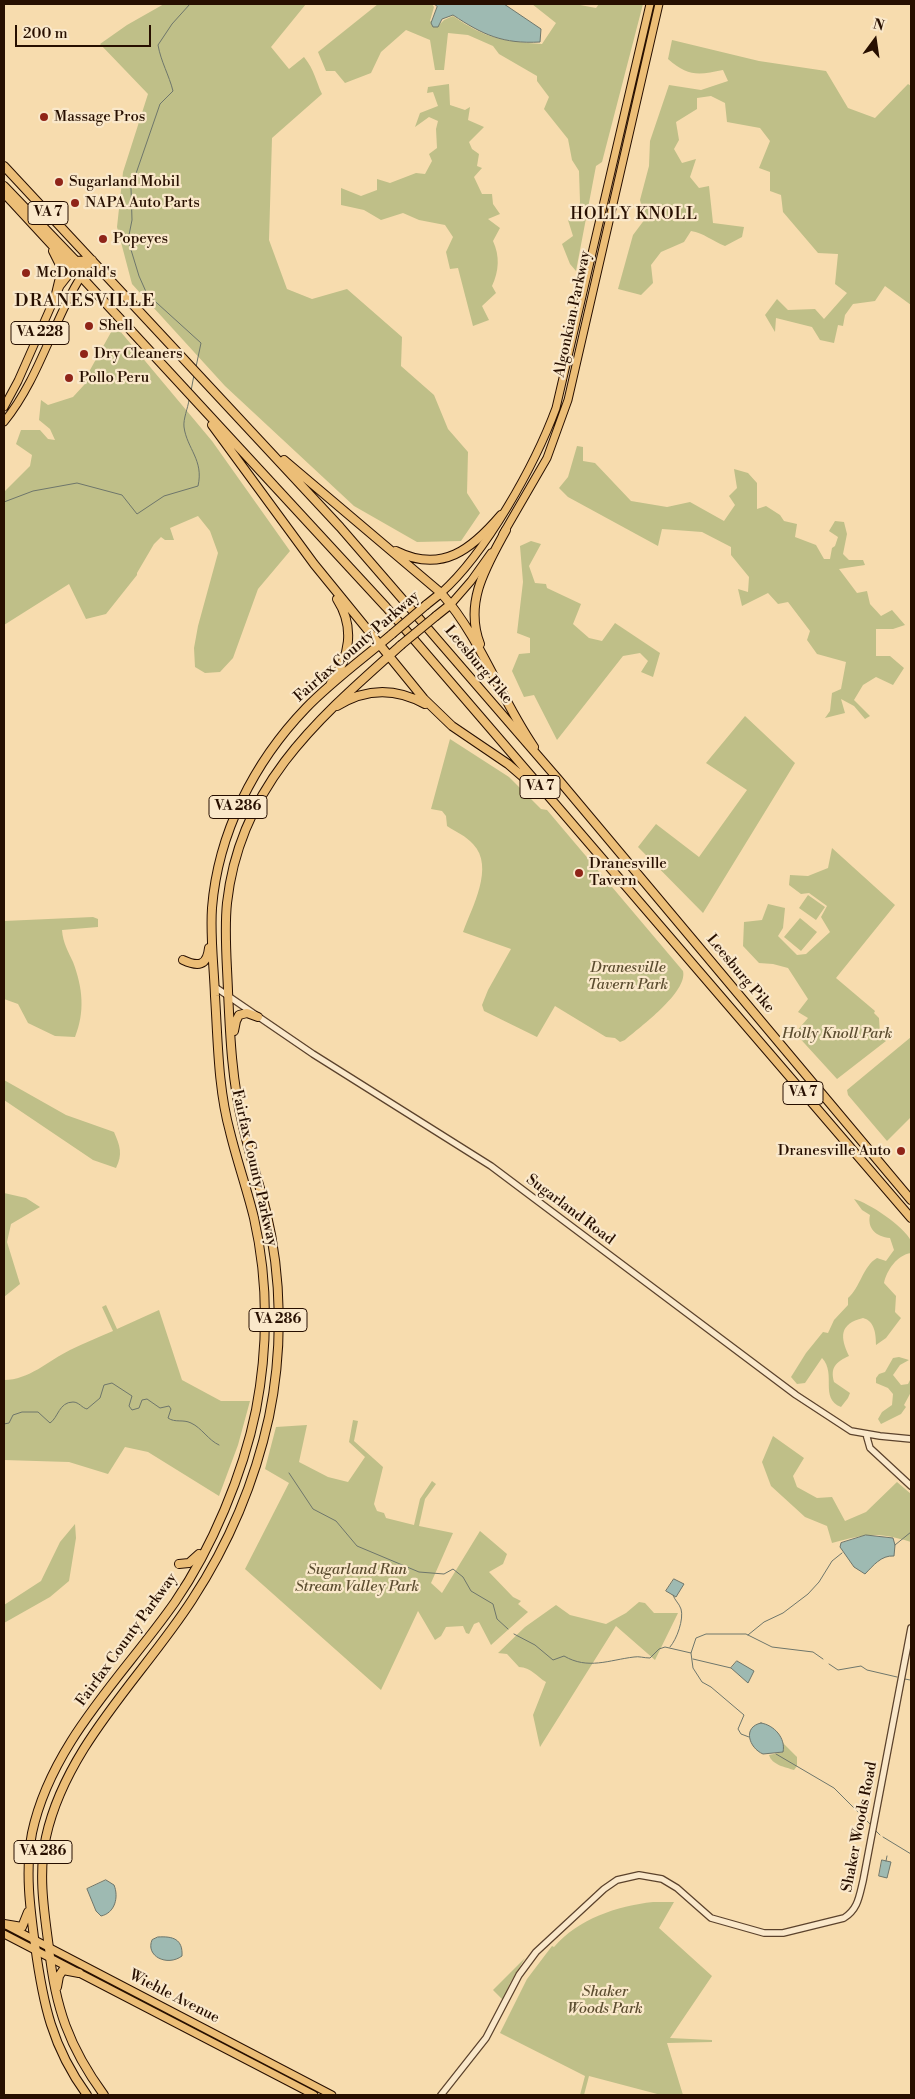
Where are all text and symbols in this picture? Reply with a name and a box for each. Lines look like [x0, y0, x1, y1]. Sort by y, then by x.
scale bar [18, 15, 154, 47]
north arrow [850, 15, 900, 65]
text: N [871, 15, 886, 36]
text: 200 m [23, 24, 68, 43]
place label: Massage Pros [54, 108, 145, 126]
marker: Massage Pros [38, 111, 50, 123]
place label: Sugarland Mobil [69, 173, 180, 191]
marker: Sugarland Mobil [53, 176, 65, 188]
place label: NAPA Auto Parts [85, 194, 200, 212]
marker: NAPA Auto Parts [69, 197, 81, 209]
road number: VA 7 [28, 202, 68, 224]
district label: HOLLY KNOLL [569, 205, 699, 225]
place label: Popeyes [113, 230, 168, 248]
marker: Popeyes [97, 233, 109, 245]
street label: Algonkian Parkway [551, 249, 595, 379]
place label: McDonald's [36, 264, 116, 282]
marker: McDonald's [20, 267, 32, 279]
district label: DRANESVILLE [13, 291, 157, 313]
place label: Shell [99, 317, 133, 335]
marker: Shell [83, 320, 95, 332]
road number: VA 228 [11, 322, 69, 344]
place label: Dry Cleaners [94, 345, 183, 363]
marker: Dry Cleaners [78, 348, 90, 360]
place label: Pollo Peru [79, 369, 149, 387]
marker: Pollo Peru [63, 372, 75, 384]
street label: Fairfax County Parkway [291, 588, 423, 706]
street label: Leesburg Pike [440, 622, 516, 708]
road number: VA 7 [520, 776, 560, 799]
road number: VA 286 [209, 796, 267, 819]
place label: Dranesville Tavern [589, 855, 667, 890]
marker: Dranesville Tavern [573, 867, 585, 879]
street label: Leesburg Pike [702, 931, 778, 1017]
park label: Dranesville Tavern Park [588, 959, 668, 994]
park label: Holly Knoll Park [782, 1025, 892, 1043]
road number: VA 7 [783, 1082, 823, 1104]
street label: Fairfax County Parkway [227, 1088, 281, 1248]
place label: Dranesville Auto [778, 1142, 891, 1160]
marker: Dranesville Auto [895, 1145, 907, 1157]
street label: Sugarland Road [522, 1171, 618, 1249]
road number: VA 286 [249, 1308, 307, 1332]
park label: Sugarland Run Stream Valley Park [295, 1561, 419, 1596]
street label: Fairfax County Parkway [73, 1570, 181, 1710]
street label: Shaker Woods Road [839, 1760, 881, 1894]
road number: VA 286 [14, 1840, 72, 1864]
street label: Wiehle Avenue [126, 1966, 222, 2028]
park label: Shaker Woods Park [567, 1983, 643, 2018]

